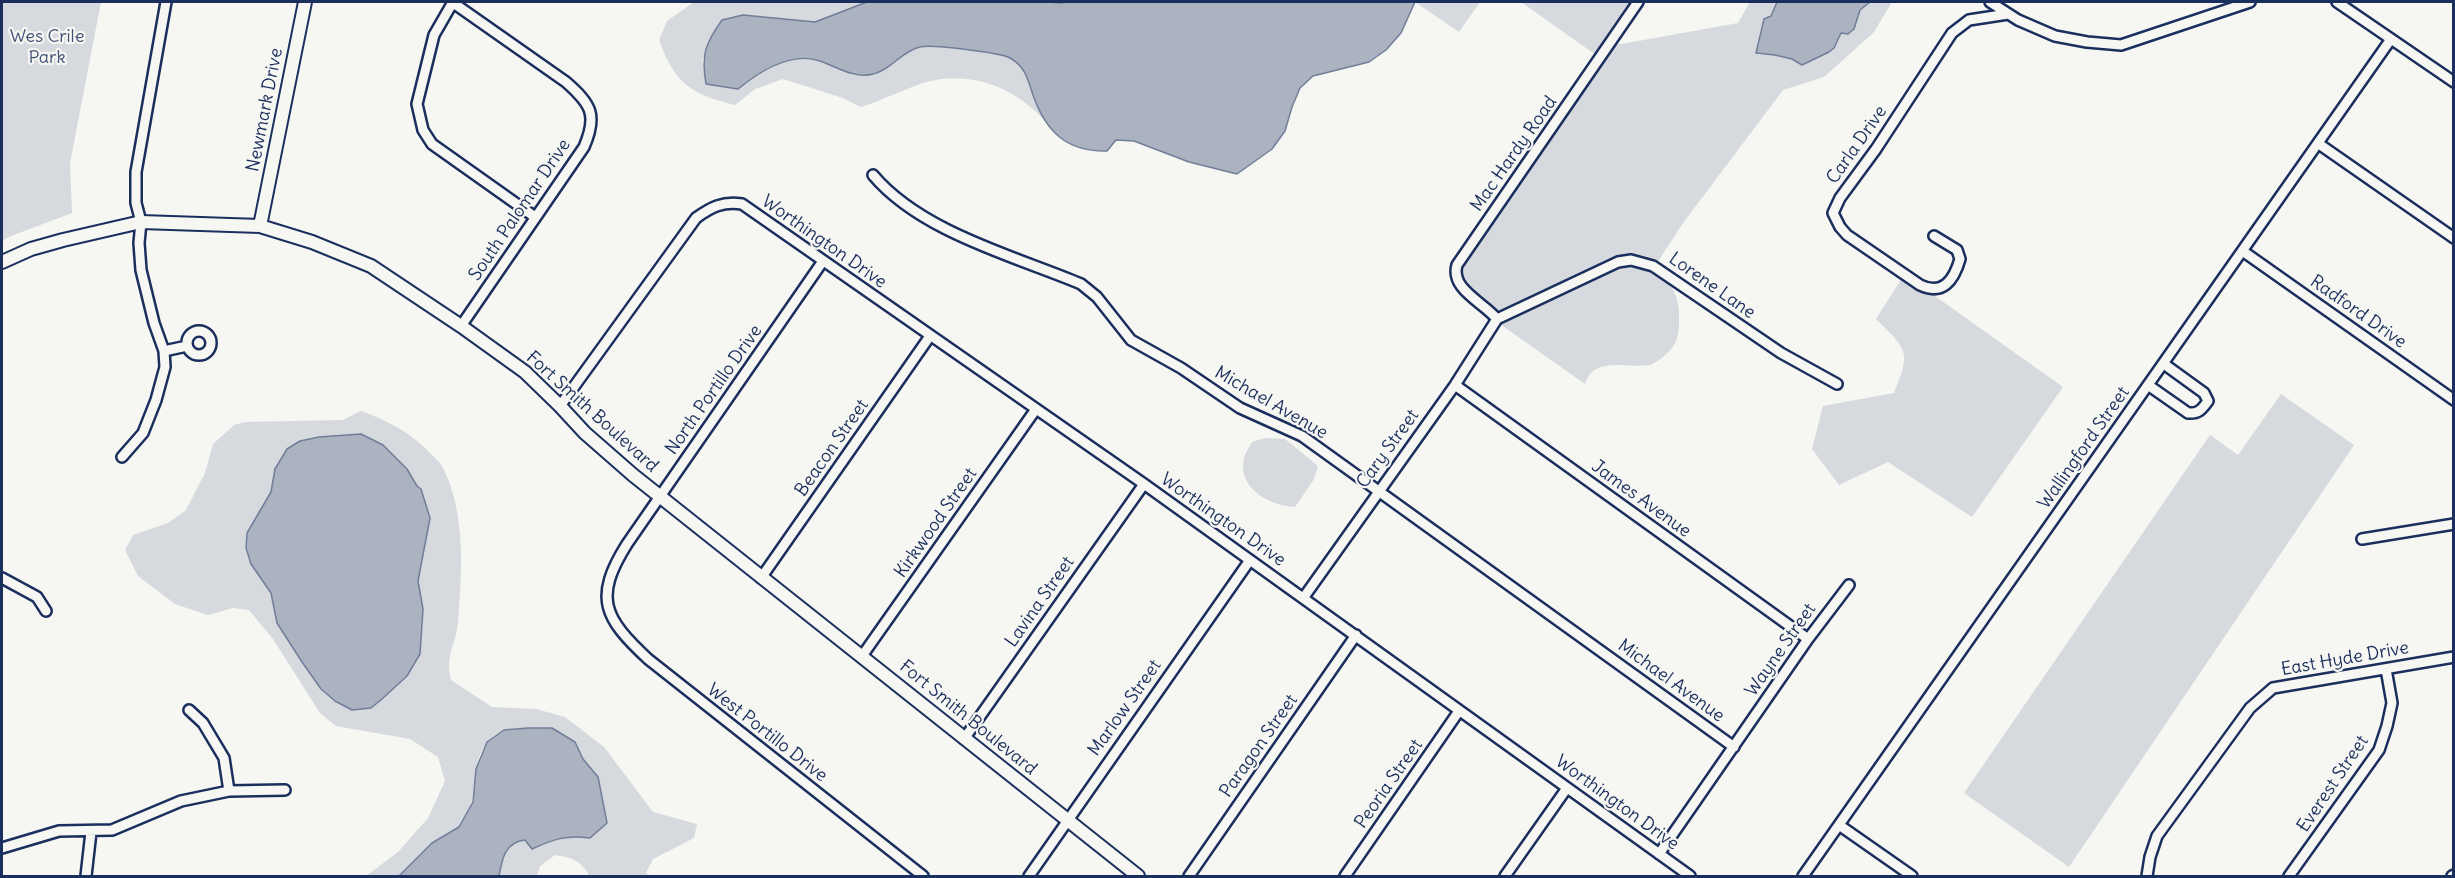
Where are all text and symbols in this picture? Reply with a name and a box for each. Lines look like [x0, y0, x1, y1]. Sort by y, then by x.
park label: Wes Crile Park [10, 26, 84, 68]
street label: Newmark Drive [242, 46, 288, 174]
street label: Mac Hardy Road [1466, 92, 1562, 216]
street label: Carla Drive [1822, 102, 1892, 188]
street label: South Palomar Drive [465, 135, 575, 285]
street label: Worthington Drive [757, 191, 891, 293]
street label: Lorene Lane [1665, 248, 1759, 324]
street label: Radford Drive [2306, 271, 2410, 353]
street label: North Portillo Drive [661, 321, 767, 459]
street label: Fort Smith Boulevard [521, 347, 663, 477]
street label: Michael Avenue [1211, 362, 1331, 444]
street label: Wallingford Street [2034, 383, 2134, 513]
street label: Beacon Street [791, 395, 873, 501]
street label: Cary Street [1352, 405, 1424, 493]
street label: James Avenue [1587, 456, 1695, 542]
street label: Kirkwood Street [890, 464, 982, 582]
street label: Worthington Drive [1156, 469, 1290, 571]
street label: Lavina Street [1001, 553, 1079, 651]
street label: Wayne Street [1741, 599, 1821, 701]
street label: Michael Avenue [1613, 635, 1729, 727]
street label: East Hyde Drive [2279, 637, 2411, 681]
street label: Fort Smith Boulevard [895, 656, 1041, 780]
street label: Marlow Street [1084, 656, 1166, 760]
street label: West Portillo Drive [702, 679, 832, 787]
street label: Paragon Street [1215, 690, 1303, 802]
street label: Everest Street [2293, 732, 2373, 836]
street label: Peoria Street [1350, 735, 1428, 833]
street label: Worthington Drive [1551, 751, 1683, 855]

